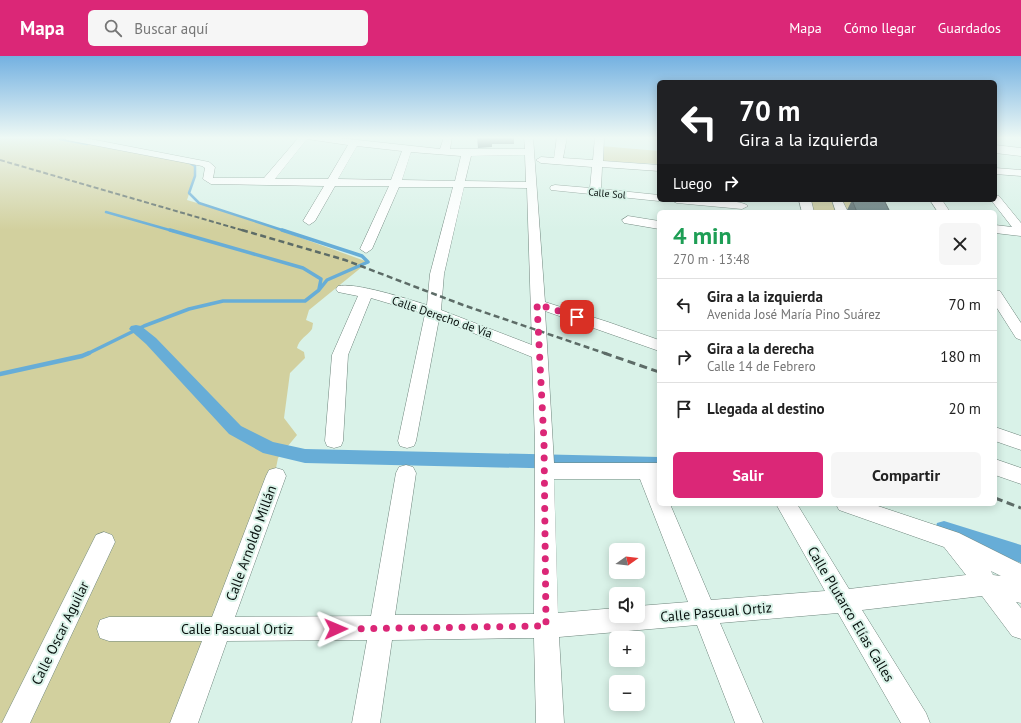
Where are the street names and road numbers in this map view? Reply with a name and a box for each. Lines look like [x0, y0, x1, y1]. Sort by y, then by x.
street label: Calle Sol [588, 185, 626, 202]
street label: Calle Derecho de Vía [390, 292, 494, 341]
street label: Calle Arnoldo Millán [222, 483, 280, 603]
street label: Calle Plutarco Elías Calles [803, 543, 899, 685]
street label: Calle Oscar Aguilar [27, 578, 93, 688]
street label: Calle Pascual Ortiz [659, 598, 773, 626]
street label: Calle Pascual Ortiz [181, 620, 293, 638]

